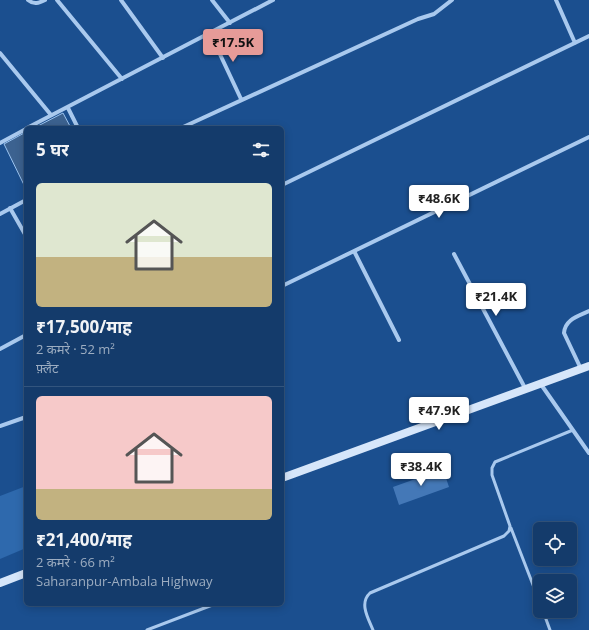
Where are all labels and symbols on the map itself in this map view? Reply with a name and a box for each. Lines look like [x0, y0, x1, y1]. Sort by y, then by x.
pin: ₹17.5K [200, 29, 266, 63]
pin: ₹48.6K [406, 185, 472, 219]
pin: ₹21.4K [463, 283, 529, 317]
pin: ₹47.9K [406, 397, 472, 431]
pin: ₹38.4K [388, 453, 454, 487]

